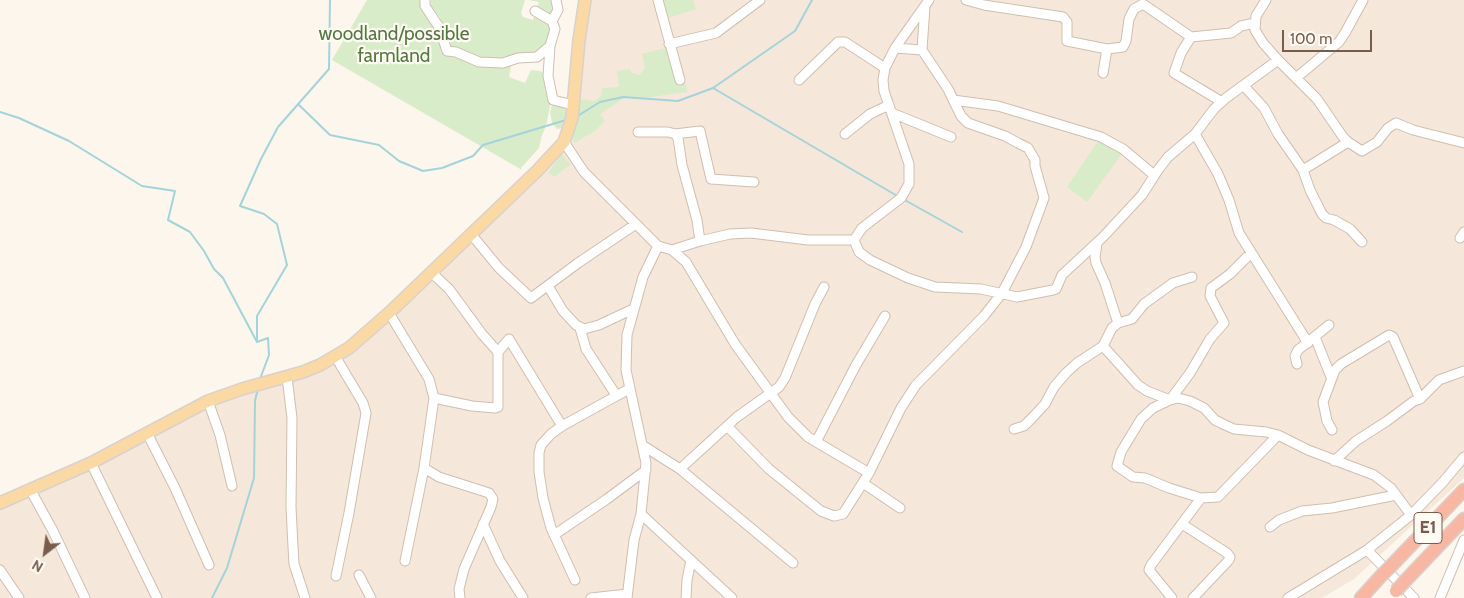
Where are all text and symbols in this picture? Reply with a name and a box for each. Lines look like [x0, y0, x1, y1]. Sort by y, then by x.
scale bar [1284, 20, 1374, 52]
park label: woodland/possible farmland [319, 23, 469, 67]
text: 100 m [1290, 30, 1332, 48]
road number: E1 [1414, 512, 1442, 544]
north arrow [20, 528, 70, 578]
text: N [29, 556, 46, 576]

